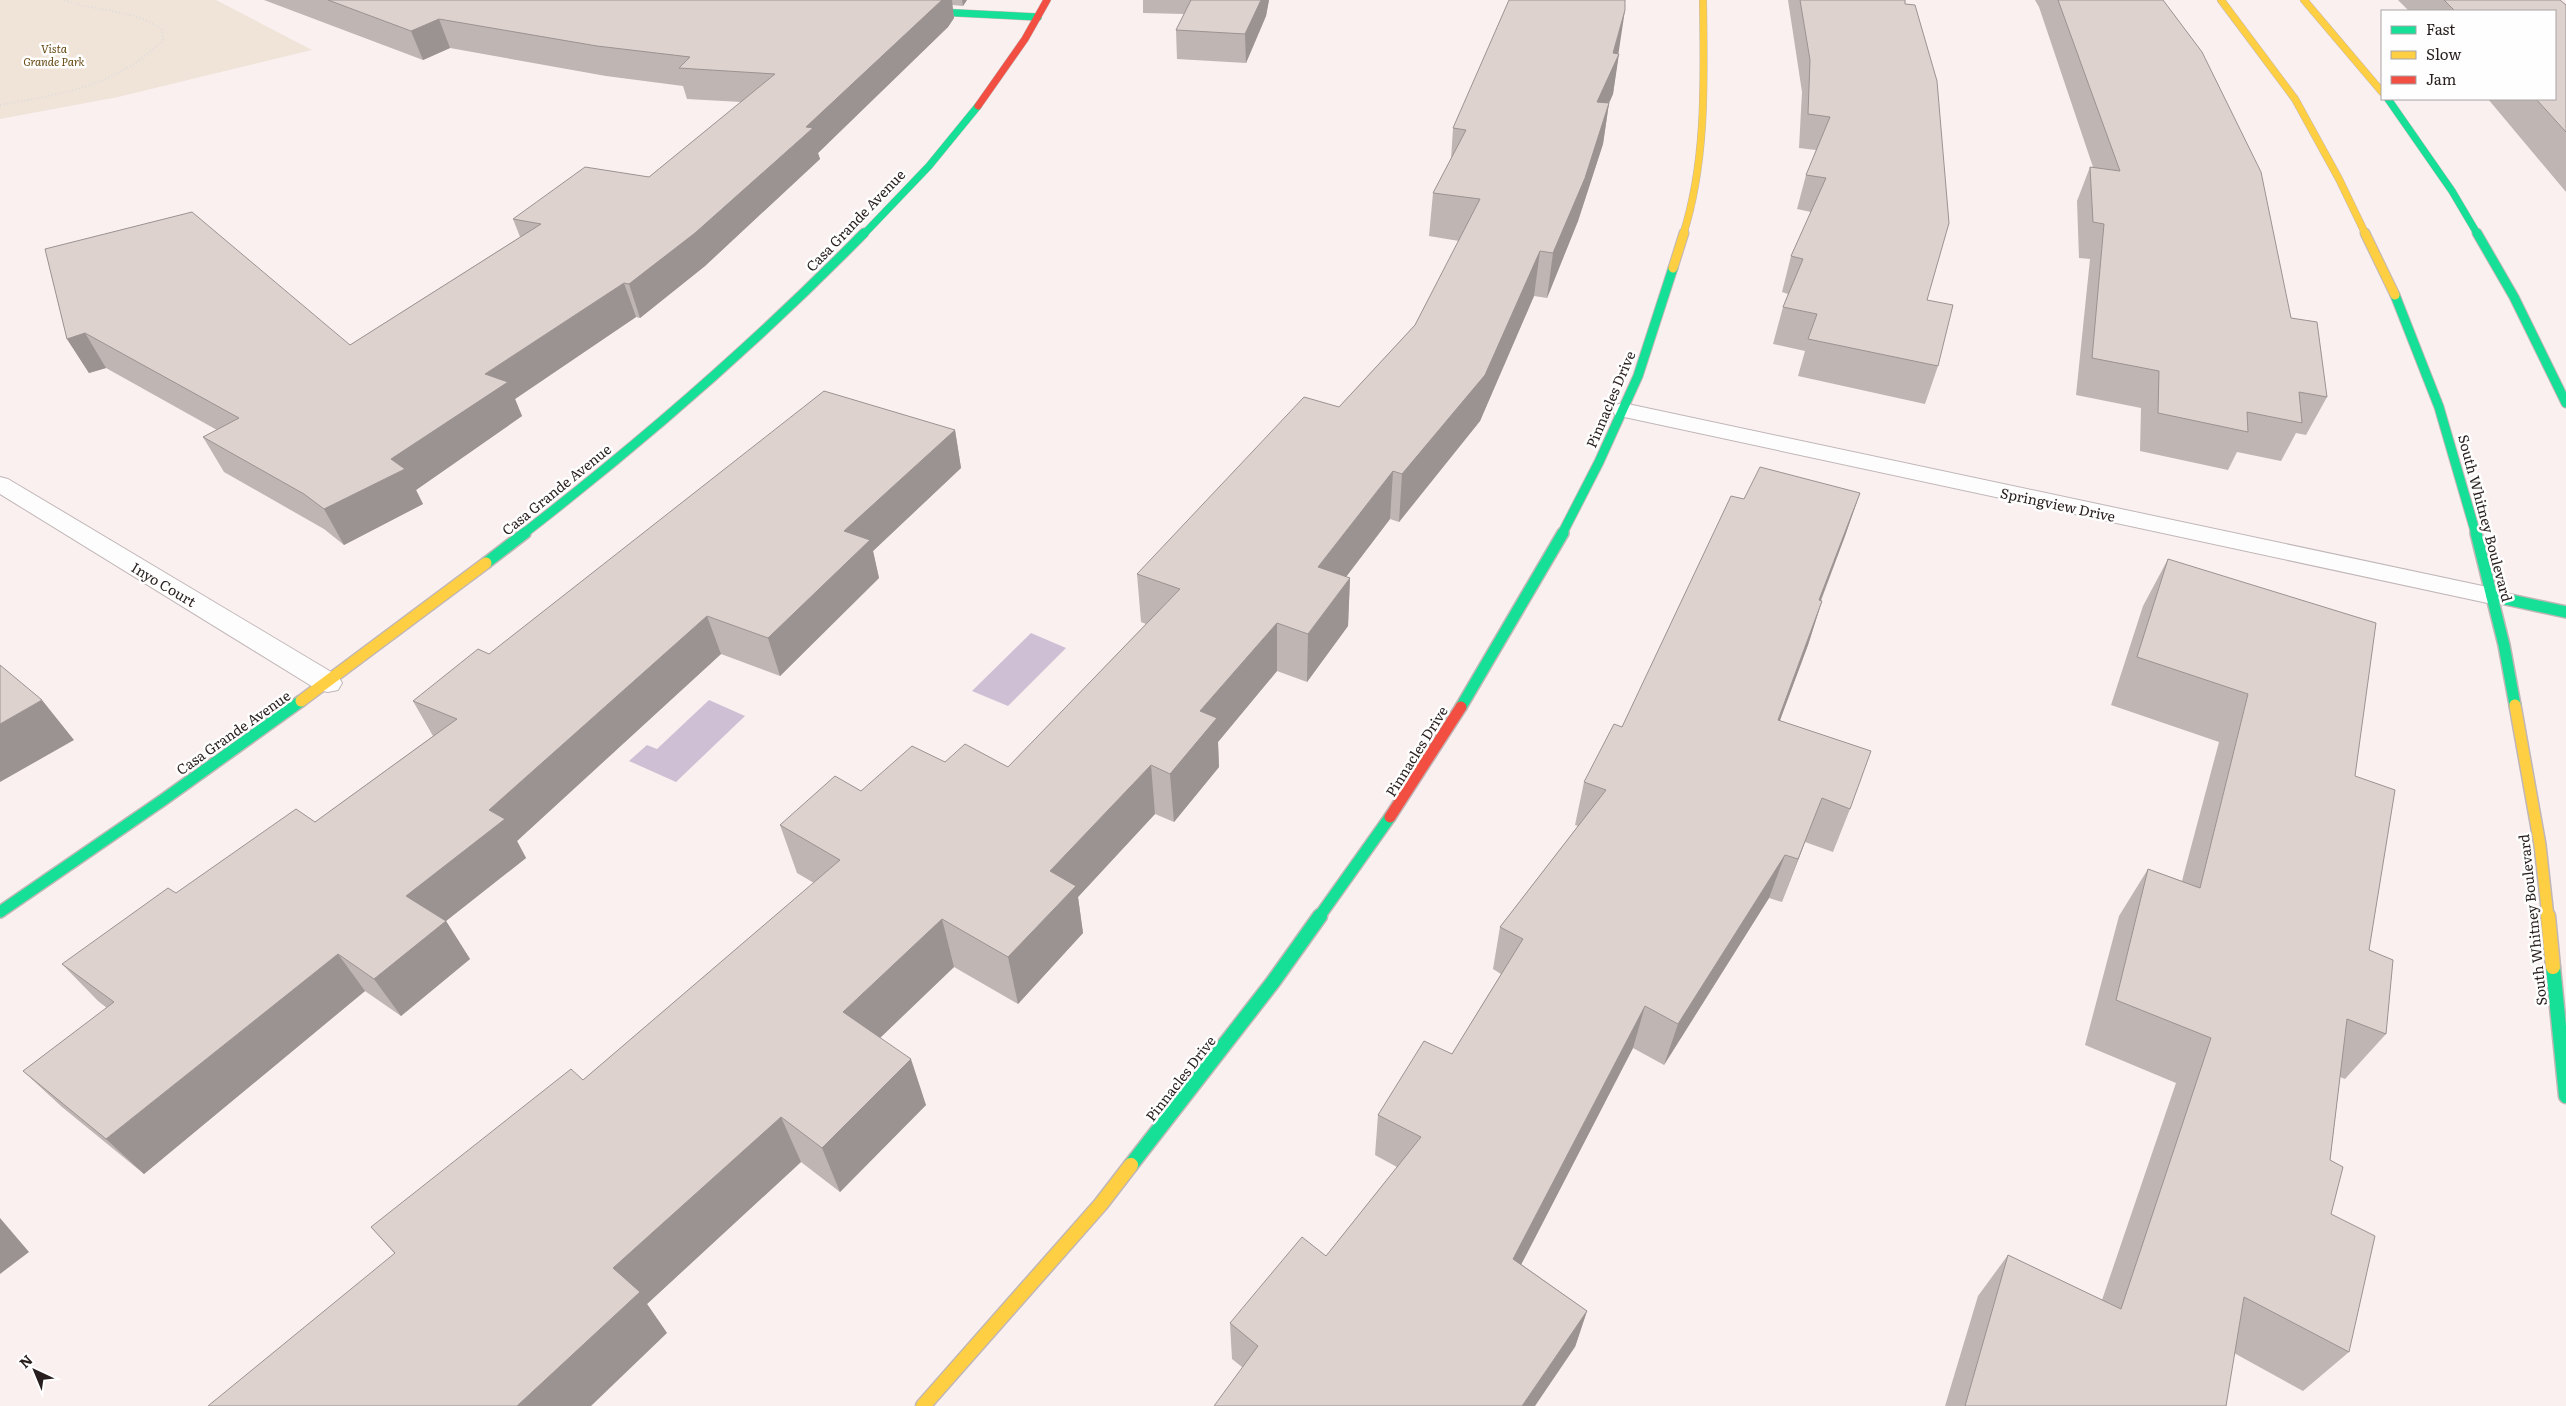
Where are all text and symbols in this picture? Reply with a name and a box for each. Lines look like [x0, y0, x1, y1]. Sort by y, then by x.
legend [2381, 10, 2556, 100]
text: Fast [2426, 17, 2455, 40]
park label: Vista Grande Park [23, 40, 85, 69]
text: Slow [2426, 42, 2461, 65]
text: Jam [2426, 67, 2457, 90]
street label: Casa Grande Avenue [801, 164, 909, 276]
street label: Pinnacles Drive [1581, 348, 1639, 450]
street label: South Whitney Boulevard [2454, 432, 2518, 604]
street label: Casa Grande Avenue [497, 439, 615, 539]
street label: Springview Drive [1999, 482, 2117, 526]
street label: Inyo Court [128, 557, 200, 611]
street label: Casa Grande Avenue [172, 685, 294, 779]
street label: Pinnacles Drive [1380, 702, 1452, 800]
street label: South Whitney Boulevard [2513, 833, 2551, 1007]
street label: Pinnacles Drive [1140, 1031, 1220, 1125]
north arrow [10, 1346, 60, 1396]
text: N [14, 1349, 37, 1372]

